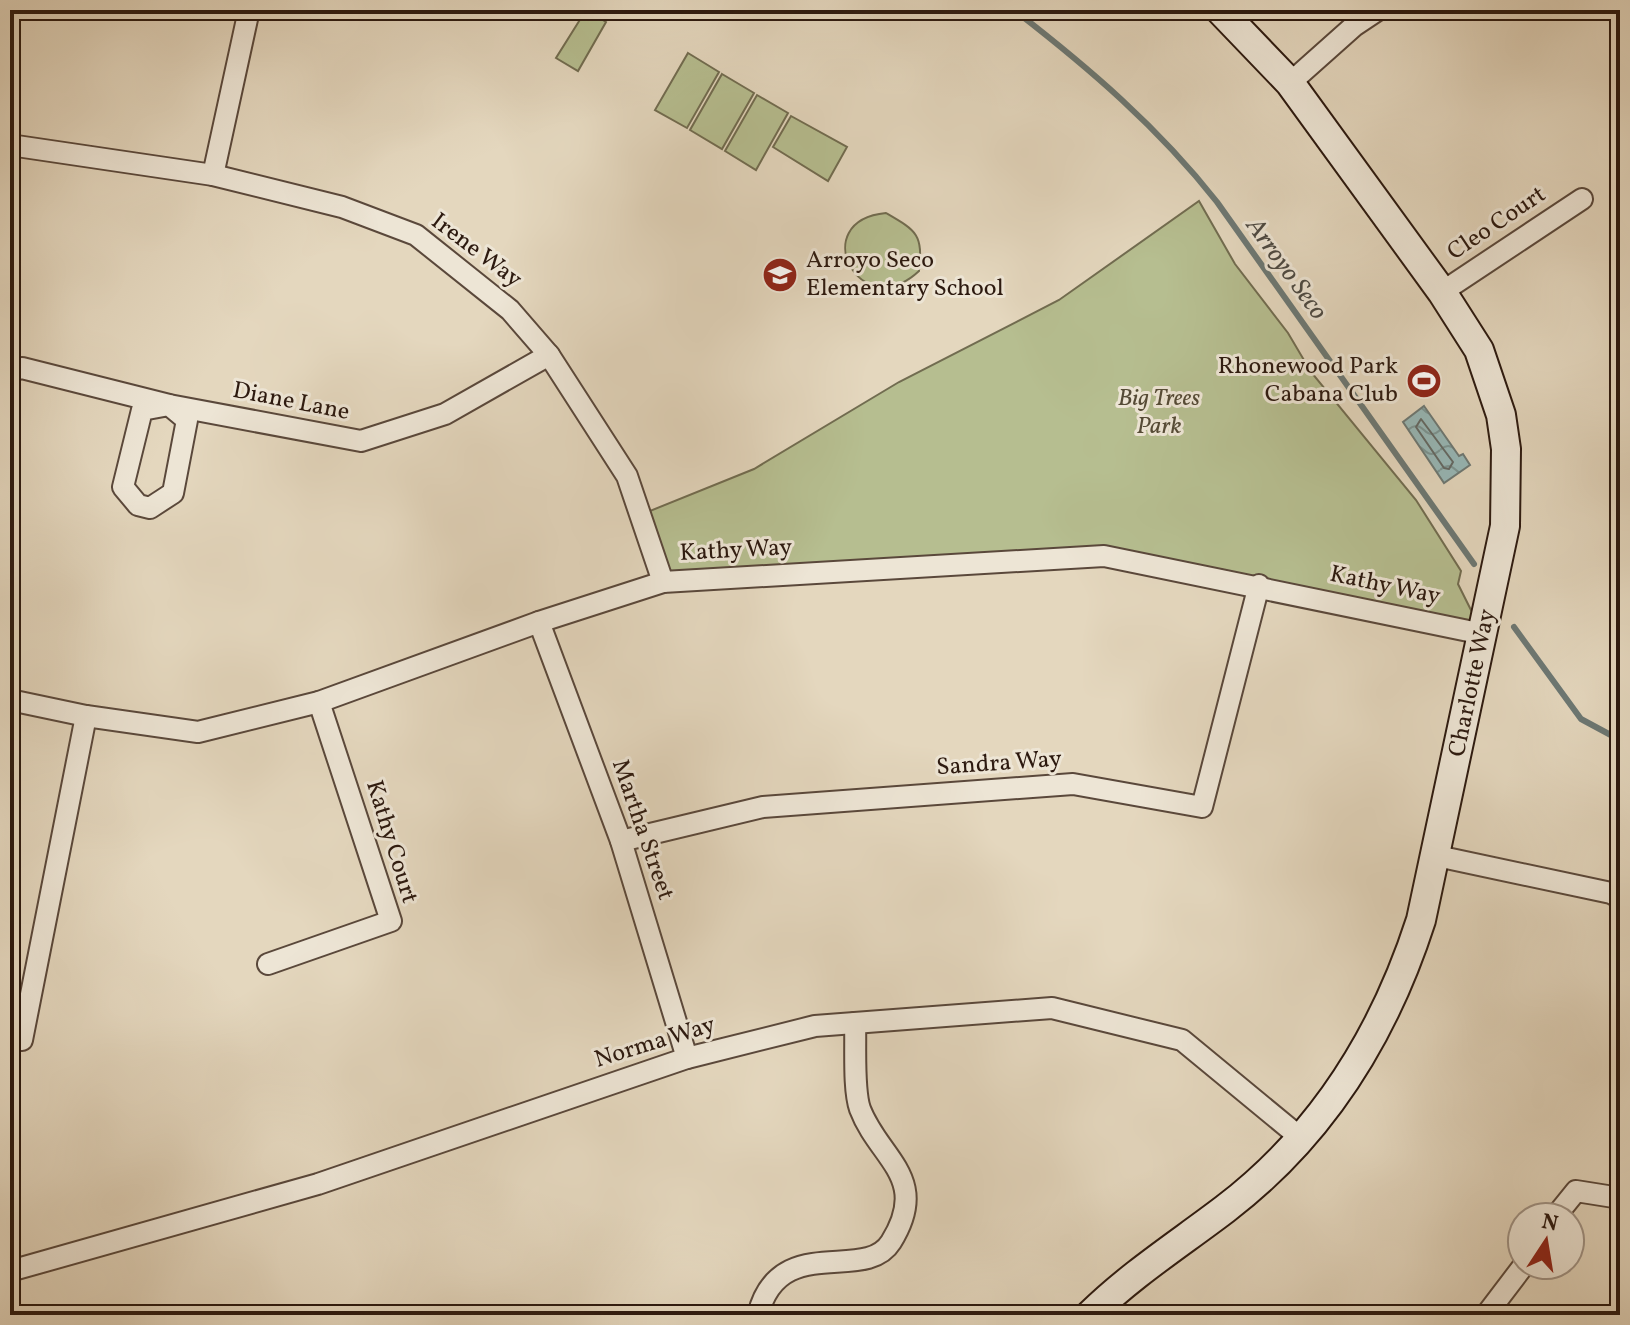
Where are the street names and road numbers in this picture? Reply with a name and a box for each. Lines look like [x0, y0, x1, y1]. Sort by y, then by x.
street label: Cleo Court [1441, 179, 1553, 269]
street label: Irene Way [423, 205, 529, 297]
street label: Diane Lane [230, 374, 352, 430]
street label: Kathy Way [679, 531, 793, 571]
street label: Kathy Way [1326, 558, 1444, 614]
street label: Charlotte Way [1441, 606, 1505, 760]
street label: Sandra Way [935, 743, 1063, 785]
street label: Martha Street [602, 755, 682, 905]
street label: Kathy Court [356, 776, 426, 908]
street label: Norma Way [590, 1009, 720, 1077]

